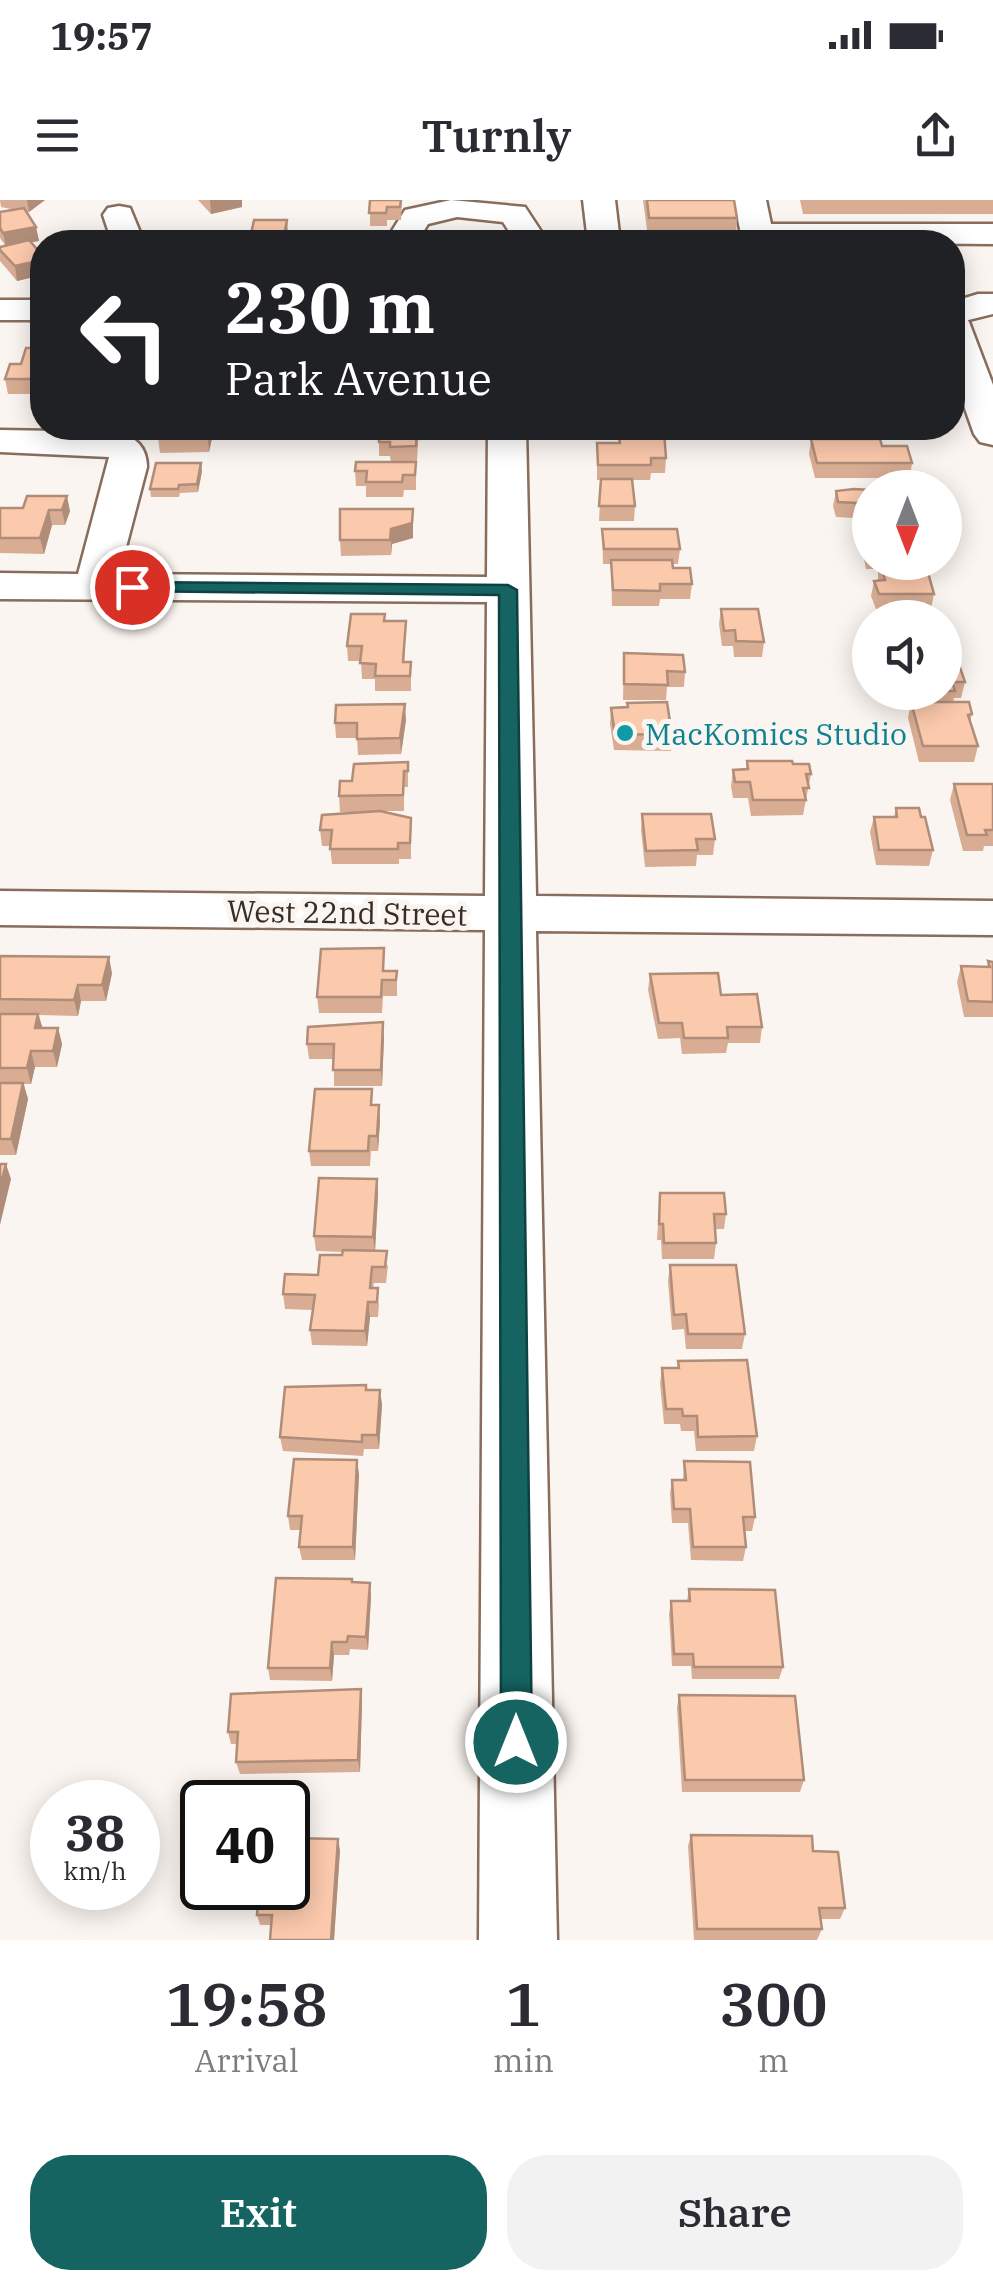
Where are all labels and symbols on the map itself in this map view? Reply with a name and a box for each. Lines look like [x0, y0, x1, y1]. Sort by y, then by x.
north arrow [852, 470, 962, 580]
pin [90, 545, 175, 630]
place label: MacKomics Studio [645, 714, 907, 753]
marker: MacKomics Studio [614, 722, 636, 744]
street label: West 22nd Street [226, 890, 468, 934]
position arrow [464, 1690, 568, 1794]
speed limit sign: 40 [180, 1780, 310, 1910]

